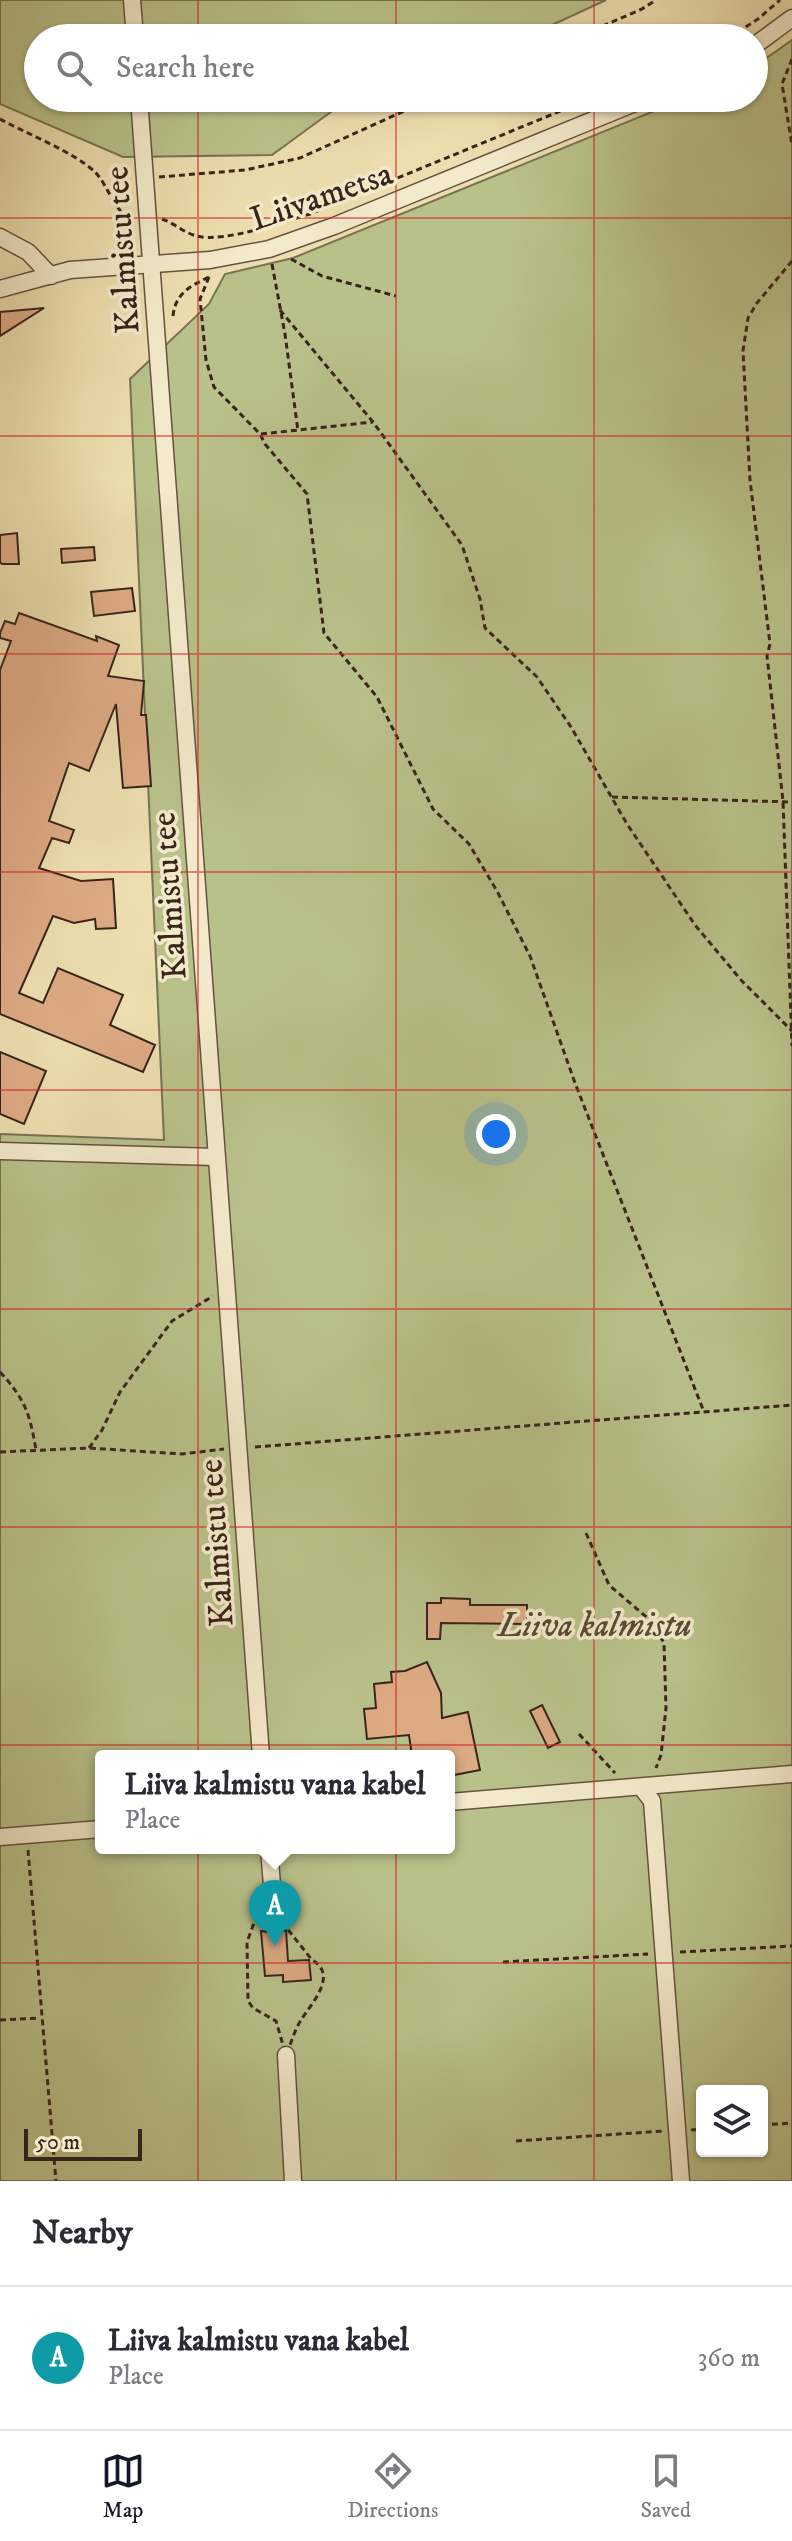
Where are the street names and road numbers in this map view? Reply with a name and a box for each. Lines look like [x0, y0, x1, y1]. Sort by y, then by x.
street label: Liivametsa [245, 153, 399, 241]
street label: Kalmistu tee [96, 165, 150, 335]
street label: Kalmistu tee [143, 811, 197, 981]
street label: Kalmistu tee [190, 1458, 244, 1628]

